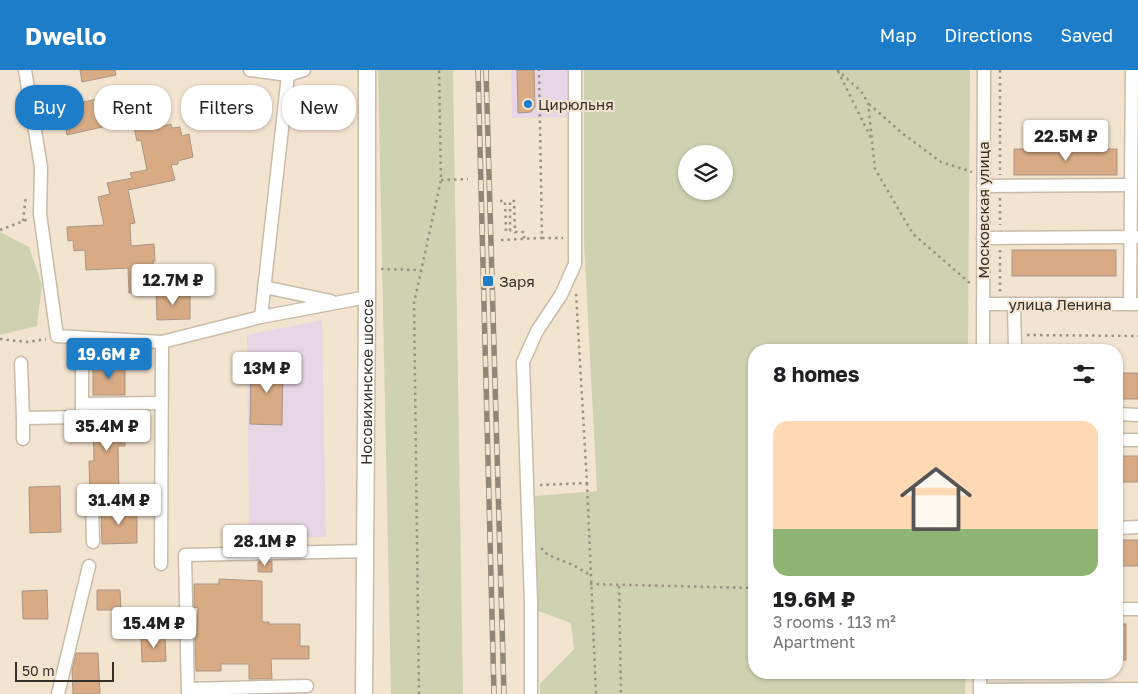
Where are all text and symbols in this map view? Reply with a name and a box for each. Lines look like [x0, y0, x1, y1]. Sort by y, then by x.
text: Dwello [25, 21, 106, 50]
text: Map [880, 24, 916, 46]
text: Directions [944, 24, 1032, 46]
text: Saved [1060, 24, 1113, 46]
chip: Buy [15, 85, 84, 130]
chip: Rent [94, 85, 171, 130]
chip: Filters [181, 85, 272, 130]
chip: New [282, 85, 356, 130]
place label: Цирюльня [538, 95, 614, 113]
marker: Цирюльня [522, 98, 534, 110]
pin: 22.5M ₽ [1020, 119, 1112, 162]
text: 22.5M ₽ [1034, 126, 1098, 146]
street label: Московская улица [974, 141, 992, 279]
map controls [678, 145, 733, 200]
button: layers [678, 145, 733, 200]
pin: 12.7M ₽ [127, 264, 219, 306]
text: 12.7M ₽ [143, 270, 203, 290]
place label: Заря [499, 272, 535, 290]
marker: Заря [481, 274, 495, 288]
street label: улица Ленина [1008, 295, 1112, 313]
street label: Носовихинское шоссе [357, 299, 376, 465]
pin: 19.6M ₽ [63, 338, 155, 380]
text: 19.6M ₽ [78, 344, 140, 364]
pin: 13M ₽ [232, 352, 302, 394]
text: 13M ₽ [243, 358, 291, 378]
icon: filters [1070, 360, 1098, 388]
text: 8 homes [773, 361, 860, 387]
pin: 35.4M ₽ [61, 410, 153, 452]
text: 35.4M ₽ [75, 416, 139, 436]
icon: home [891, 454, 981, 544]
pin: 31.4M ₽ [73, 484, 165, 526]
text: 31.4M ₽ [88, 490, 150, 510]
pin: 28.1M ₽ [219, 524, 311, 567]
text: 28.1M ₽ [234, 531, 296, 551]
text: 19.6M ₽ [773, 586, 855, 612]
pin: 15.4M ₽ [108, 606, 200, 649]
text: 3 rooms · 113 m² [773, 612, 896, 632]
text: 15.4M ₽ [123, 613, 185, 633]
text: Apartment [773, 632, 855, 652]
scale bar [15, 659, 114, 682]
text: 50 m [22, 662, 55, 679]

